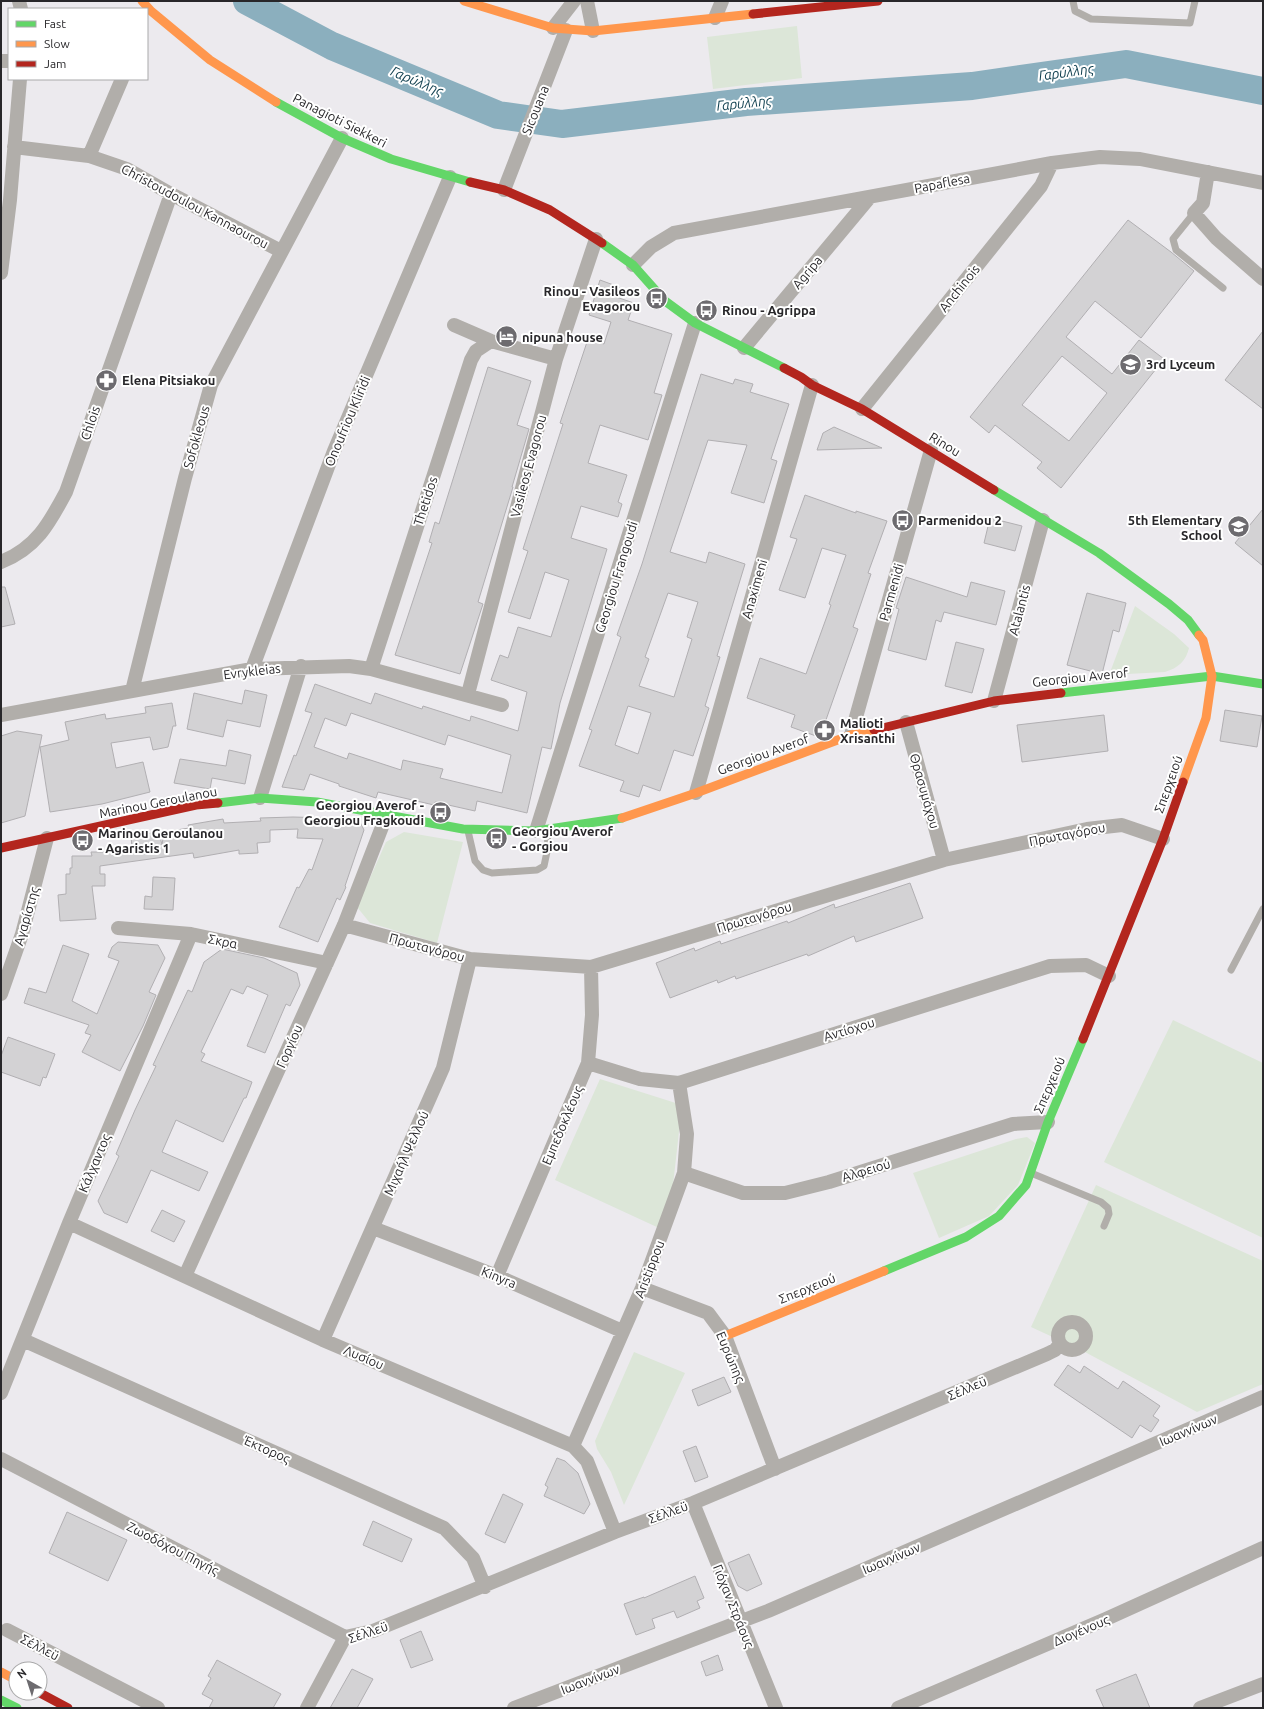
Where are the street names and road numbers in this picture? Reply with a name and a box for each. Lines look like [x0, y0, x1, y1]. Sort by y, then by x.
street label: Sicouana [519, 83, 551, 137]
street label: Panagioti Siekkeri [291, 90, 389, 150]
street label: Christoudoulou Kannaourou [119, 161, 271, 251]
street label: Papaflesa [913, 171, 971, 195]
street label: Agripa [789, 253, 825, 291]
street label: Anchinois [936, 261, 982, 314]
street label: Onoufriou Kliridi [322, 374, 372, 468]
street label: Chlois [78, 404, 102, 442]
street label: Sofokleous [180, 404, 212, 470]
street label: Vasileos Evagorou [508, 413, 548, 519]
street label: Rinou [927, 429, 963, 459]
street label: Thetidos [410, 474, 440, 527]
street label: Georgiou Frangoudi [592, 520, 640, 634]
street label: Anaximeni [739, 558, 769, 620]
street label: Parmenidi [876, 562, 906, 622]
street label: Atalantis [1006, 583, 1033, 637]
street label: Evrykleias [223, 660, 282, 681]
street label: Georgiou Averof [1031, 665, 1129, 689]
street label: Georgiou Averof [715, 731, 811, 777]
street label: Θρασυμάχου [908, 752, 942, 830]
street label: Σπερχειού [1151, 753, 1185, 815]
street label: Marinou Geroulanou [98, 784, 218, 820]
street label: Πρωταγόρου [1028, 820, 1106, 848]
street label: Αγαρίστης [11, 885, 42, 947]
street label: Πρωταγόρου [715, 899, 793, 935]
street label: Πρωταγόρου [388, 930, 466, 964]
street label: Σκρα [207, 931, 239, 951]
street label: Αντίοχου [822, 1015, 876, 1043]
street label: Γοργίου [273, 1022, 305, 1070]
street label: Σπερχειού [1031, 1055, 1067, 1115]
street label: Εμπεδοκλέους [539, 1083, 586, 1167]
street label: Μιχαήλ Ψελλού [381, 1109, 431, 1197]
street label: Κάλχαντος [75, 1132, 114, 1195]
street label: Αλφειού [840, 1156, 892, 1184]
street label: Aristippou [632, 1238, 666, 1300]
street label: Kinyra [479, 1264, 519, 1290]
street label: Σπερχειού [777, 1270, 837, 1306]
street label: Ευρώπης [713, 1329, 748, 1385]
street label: Λυσίου [342, 1342, 386, 1372]
street label: Σέλλεϋ [945, 1374, 989, 1402]
street label: Ιωαννίνων [1157, 1411, 1220, 1448]
street label: Έκτορος [240, 1432, 292, 1466]
street label: Σέλλεϋ [646, 1498, 690, 1526]
street label: Ζωοδόχου Πηγής [124, 1519, 221, 1578]
street label: Ιωαννίνων [860, 1539, 923, 1576]
street label: Γιόχαν Στράους [710, 1562, 757, 1650]
street label: Διογένους [1051, 1612, 1111, 1649]
street label: Σέλλεϋ [346, 1619, 390, 1645]
street label: Σέλλεϋ [18, 1631, 62, 1663]
street label: Ιωαννίνων [559, 1661, 622, 1697]

